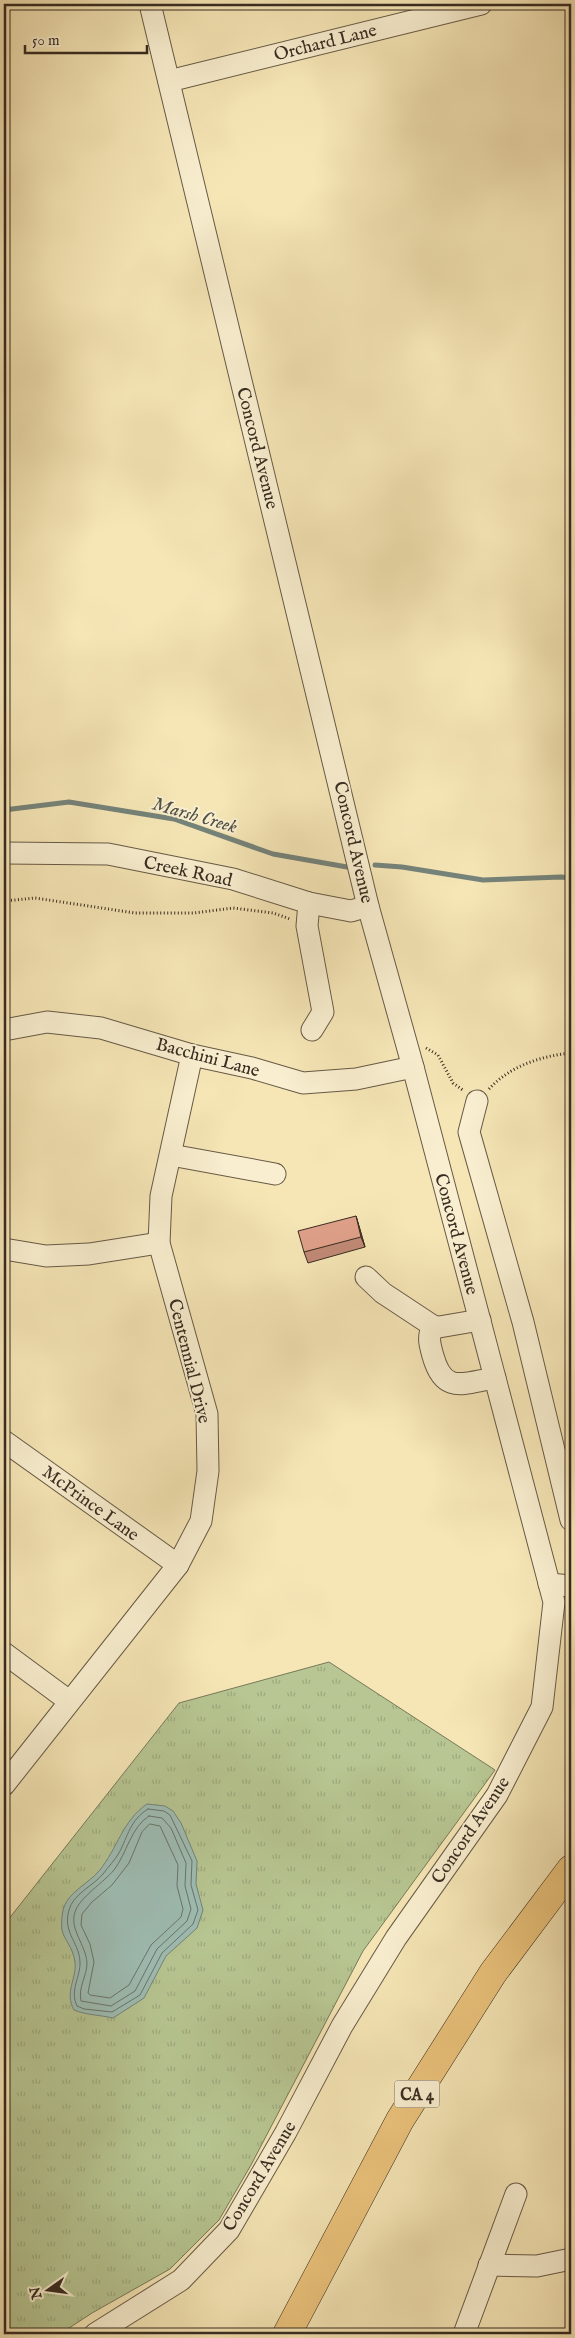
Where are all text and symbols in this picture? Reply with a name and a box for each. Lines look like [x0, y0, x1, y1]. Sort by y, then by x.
street label: Orchard Lane [272, 20, 379, 67]
scale bar [25, 22, 148, 54]
text: 50 m [32, 31, 60, 50]
street label: Concord Avenue [230, 385, 283, 512]
street label: Concord Avenue [327, 779, 378, 906]
water label: Marsh Creek [149, 792, 240, 840]
street label: Creek Road [141, 852, 235, 893]
street label: Bacchini Lane [153, 1034, 262, 1083]
street label: Concord Avenue [428, 1171, 483, 1298]
street label: Centennial Drive [162, 1297, 215, 1426]
street label: McPrince Lane [37, 1461, 143, 1547]
street label: Concord Avenue [427, 1773, 516, 1889]
road number: CA 4 [394, 2080, 440, 2108]
street label: Concord Avenue [218, 2117, 302, 2236]
north arrow [22, 2266, 72, 2316]
text: N [26, 2285, 47, 2302]

